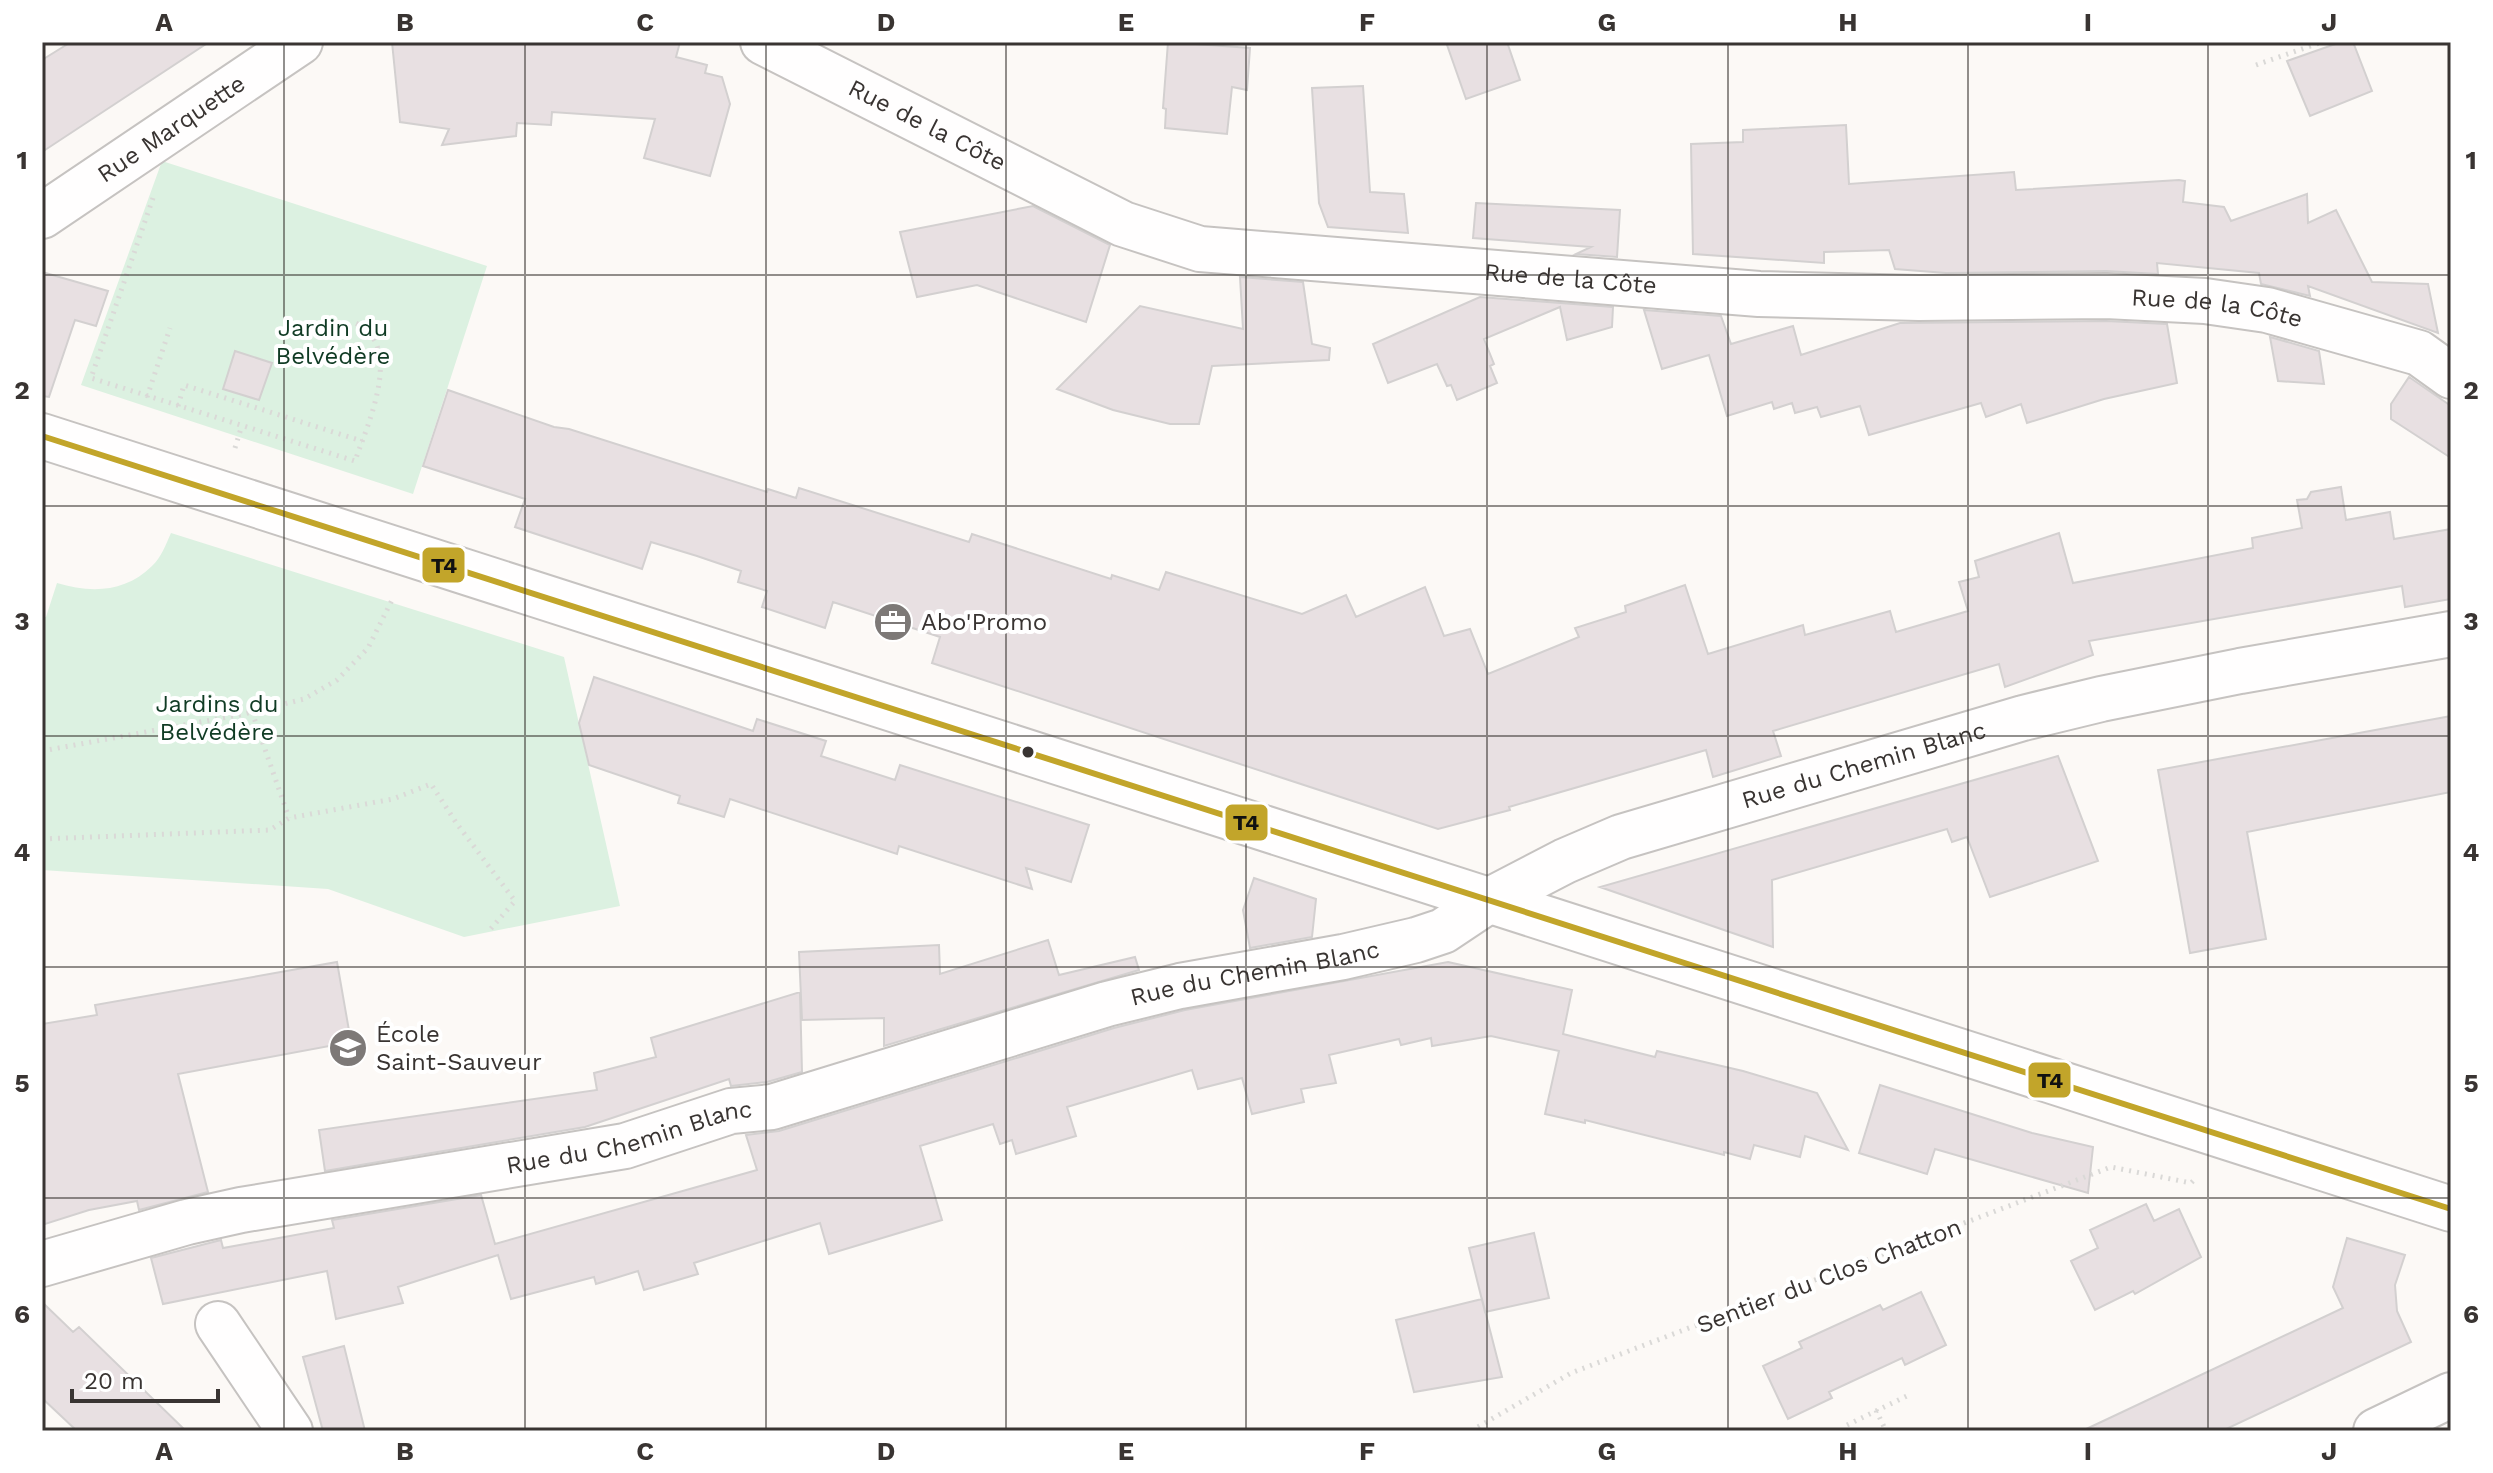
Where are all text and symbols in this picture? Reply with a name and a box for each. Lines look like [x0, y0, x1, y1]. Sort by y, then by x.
text: A [155, 7, 173, 37]
text: B [396, 7, 414, 37]
text: C [636, 7, 654, 37]
text: D [877, 7, 895, 37]
text: E [1118, 7, 1134, 37]
text: F [1359, 7, 1375, 37]
text: G [1598, 7, 1616, 37]
text: H [1838, 7, 1858, 37]
text: I [2084, 7, 2092, 37]
text: J [2321, 7, 2337, 37]
street label: Rue Marquette [92, 69, 250, 188]
street label: Rue de la Côte [844, 74, 1011, 177]
text: 1 [16, 145, 28, 175]
text: 1 [2465, 145, 2477, 175]
street label: Rue de la Côte [1483, 258, 1658, 300]
street label: Rue de la Côte [2131, 283, 2306, 333]
park label: Jardin du Belvédère [276, 314, 390, 370]
text: 2 [14, 375, 30, 405]
text: 2 [2463, 375, 2479, 405]
line badge: T4 [421, 546, 466, 584]
text: T4 [431, 553, 457, 578]
office icon: Abo'Promo [872, 601, 914, 643]
text: 3 [14, 606, 30, 636]
text: 3 [2463, 606, 2479, 636]
place label: Abo'Promo [921, 608, 1047, 636]
park label: Jardins du Belvédère [155, 690, 279, 746]
street label: Rue du Chemin Blanc [1738, 716, 1989, 814]
unlabelled marker [1020, 744, 1036, 760]
line badge: T4 [1224, 803, 1269, 842]
text: T4 [1233, 810, 1259, 835]
text: 4 [14, 837, 31, 867]
text: 4 [2463, 837, 2480, 867]
street label: Rue du Chemin Blanc [1128, 935, 1382, 1012]
place label: École Saint-Sauveur [376, 1020, 542, 1076]
school or university icon: École Saint-Sauveur [327, 1027, 369, 1069]
line badge: T4 [2027, 1061, 2072, 1099]
text: 5 [14, 1068, 30, 1098]
text: T4 [2037, 1068, 2063, 1093]
text: 5 [2463, 1068, 2479, 1098]
street label: Rue du Chemin Blanc [504, 1095, 754, 1180]
street label: Sentier du Clos Chatton [1693, 1213, 1965, 1339]
text: 6 [14, 1299, 30, 1329]
text: 6 [2463, 1299, 2479, 1329]
scale bar [72, 1353, 218, 1403]
text: 20 m [84, 1367, 144, 1395]
text: A [155, 1436, 173, 1466]
text: B [396, 1436, 414, 1466]
text: C [636, 1436, 654, 1466]
text: D [877, 1436, 895, 1466]
text: E [1118, 1436, 1134, 1466]
text: F [1359, 1436, 1375, 1466]
text: G [1598, 1436, 1616, 1466]
text: H [1838, 1436, 1858, 1466]
text: I [2084, 1436, 2092, 1466]
text: J [2321, 1436, 2337, 1466]

